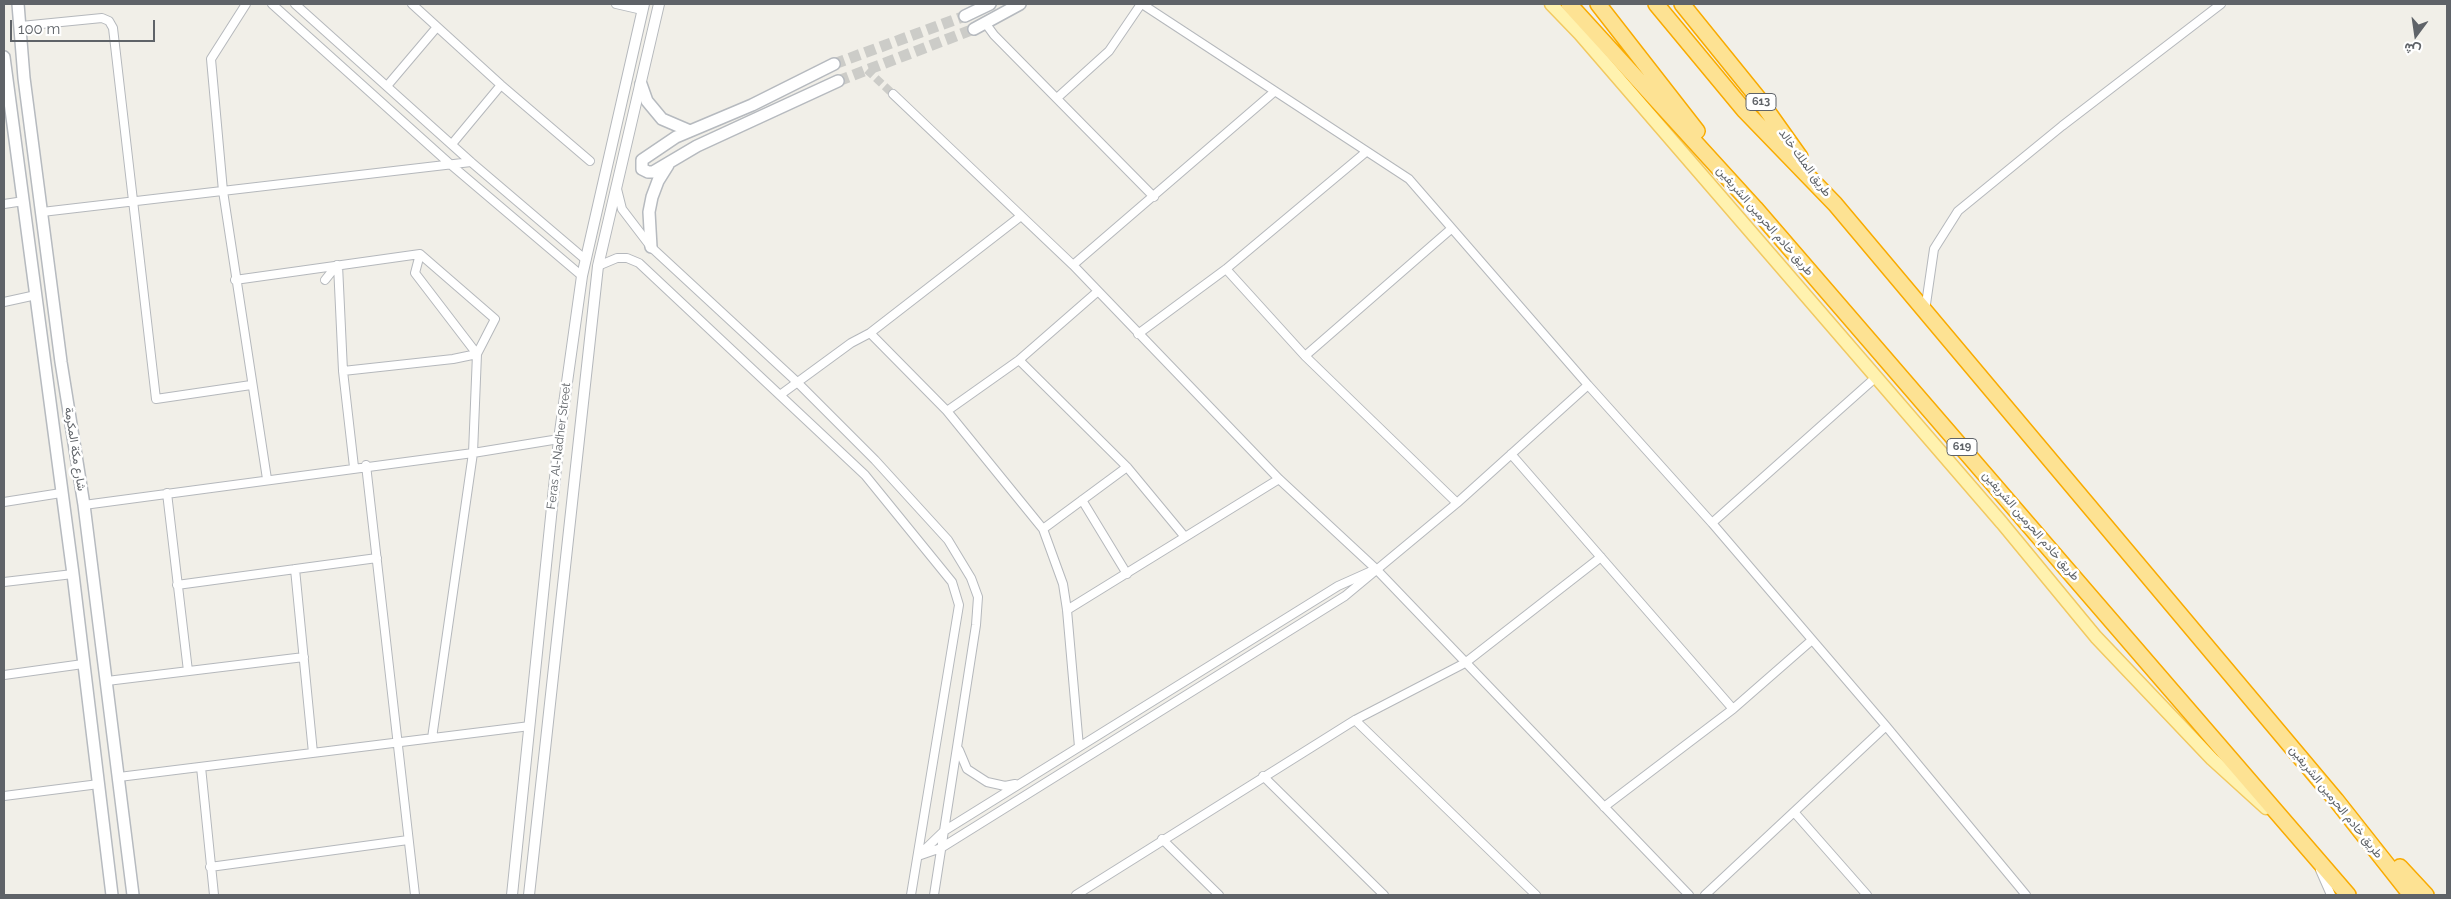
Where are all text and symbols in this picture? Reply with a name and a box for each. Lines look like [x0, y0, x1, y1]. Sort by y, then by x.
scale bar [12, 10, 158, 42]
north arrow [2391, 10, 2441, 60]
text: 100 m [18, 20, 60, 38]
text: ش [2402, 40, 2422, 59]
road number: 613 [1746, 94, 1776, 110]
street label: طريق الملك خالد [1776, 126, 1834, 200]
street label: طريق خادم الحرمين الشريفين [1713, 163, 1817, 279]
street label: Feras Al-Nadher Street [544, 382, 574, 510]
street label: شارع مكة المكرمة [61, 406, 89, 492]
road number: 619 [1947, 438, 1977, 456]
street label: طريق خادم الحرمين الشريفين [1979, 468, 2083, 584]
street label: طريق خادم الحرمين الشريفين [2286, 743, 2386, 861]

